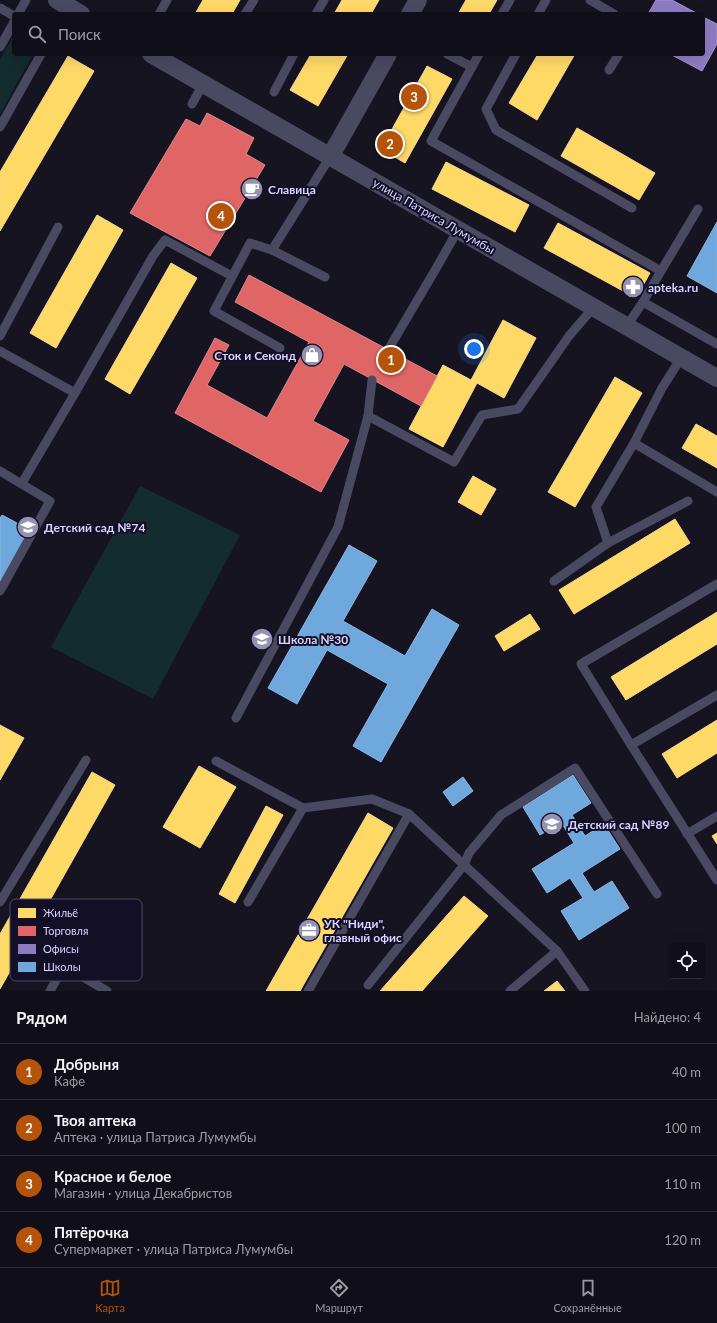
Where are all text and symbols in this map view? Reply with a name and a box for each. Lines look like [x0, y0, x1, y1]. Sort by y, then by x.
search box [12, 12, 705, 56]
icon: search [26, 23, 48, 45]
text: Поиск [58, 25, 101, 43]
pin: 3 [401, 82, 427, 112]
pin: 2 [377, 129, 403, 159]
street label: улица Патриса Лумумбы [370, 175, 498, 257]
cafe icon: Славица [239, 176, 265, 202]
place label: Славица [268, 182, 316, 197]
pin: 4 [208, 201, 234, 231]
pharmacy icon: apteka.ru [620, 274, 646, 300]
place label: apteka.ru [648, 280, 698, 295]
your location [464, 339, 484, 359]
shop icon: Сток и Секонд [299, 342, 325, 368]
pin: 1 [378, 345, 404, 375]
place label: Сток и Секонд [214, 348, 296, 363]
school or university icon: Детский сад №74 [15, 514, 41, 540]
place label: Детский сад №74 [44, 520, 145, 535]
school or university icon: Школа №30 [249, 626, 275, 652]
place label: Школа №30 [278, 632, 348, 647]
school or university icon: Детский сад №89 [539, 811, 565, 837]
place label: Детский сад №89 [568, 817, 669, 832]
legend [10, 899, 142, 981]
text: Жильё [43, 906, 78, 919]
place label: УК "Ниди", главный офис [323, 916, 402, 945]
office icon: УК "Ниди", главный офис [296, 917, 322, 943]
text: Торговля [43, 924, 88, 937]
text: Офисы [43, 942, 79, 955]
map controls [669, 943, 705, 979]
button: locate [669, 943, 705, 979]
text: Школы [43, 960, 81, 973]
text: Рядом [16, 1007, 67, 1028]
text: Найдено: 4 [634, 1009, 701, 1025]
text: Добрыня [54, 1055, 119, 1073]
text: 1 [25, 1064, 33, 1080]
text: 40 m [672, 1064, 701, 1080]
text: Кафе [54, 1073, 85, 1089]
text: Твоя аптека [54, 1111, 136, 1129]
text: 2 [25, 1120, 33, 1136]
text: 100 m [664, 1120, 701, 1136]
text: Аптека · улица Патриса Лумумбы [54, 1129, 256, 1145]
text: Красное и белое [54, 1167, 171, 1185]
text: 3 [25, 1176, 33, 1192]
text: 110 m [664, 1176, 701, 1192]
text: Магазин · улица Декабристов [54, 1185, 232, 1201]
text: Пятёрочка [54, 1223, 129, 1241]
text: 4 [25, 1232, 33, 1248]
text: 120 m [664, 1232, 701, 1248]
text: Супермаркет · улица Патриса Лумумбы [54, 1241, 293, 1257]
tab: Карта [95, 1277, 125, 1314]
tab: Маршрут [315, 1277, 363, 1314]
tab: Сохранённые [553, 1277, 622, 1314]

